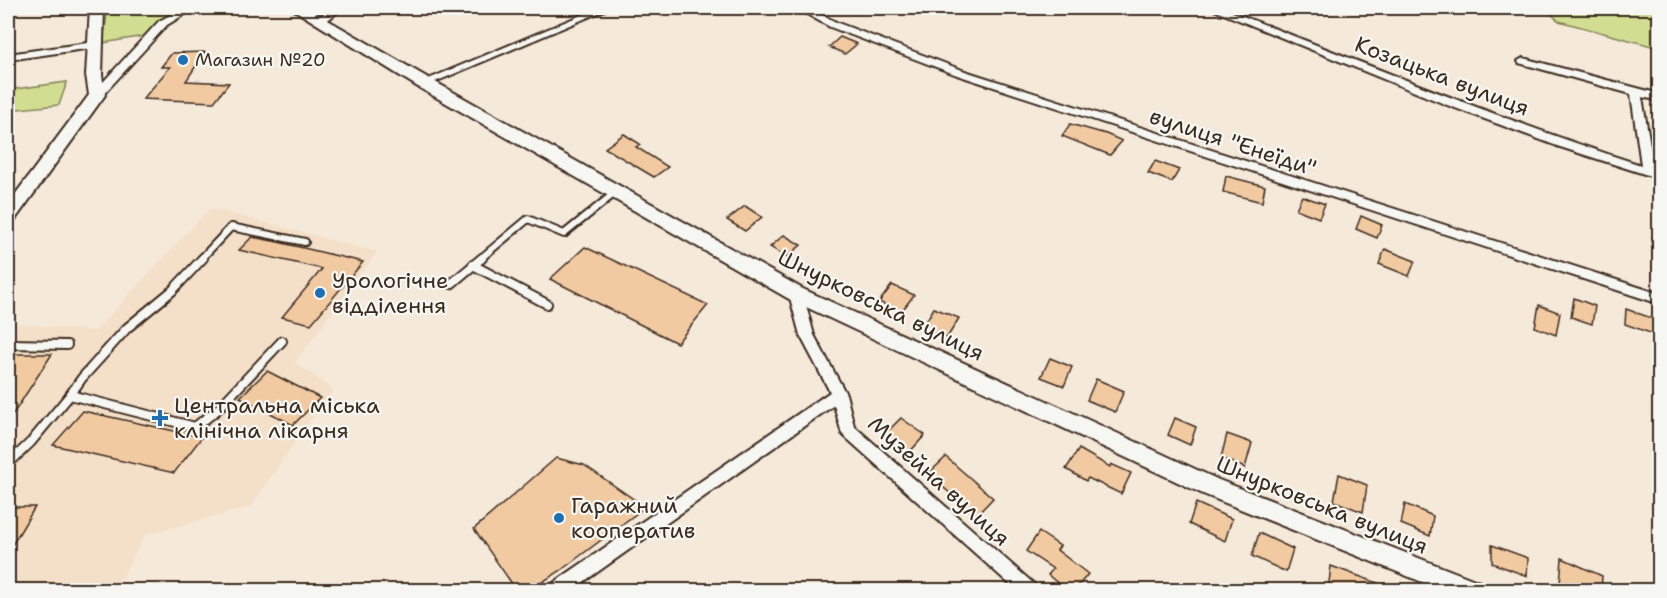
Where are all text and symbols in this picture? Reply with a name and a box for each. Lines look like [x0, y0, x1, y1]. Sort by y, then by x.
street label: Козацька вулиця [1351, 29, 1533, 123]
place label: Магазин №20 [195, 48, 326, 72]
marker: Магазин №20 [176, 53, 190, 67]
street label: вулиця "Енеїди" [1146, 101, 1320, 183]
street label: Шнурковська вулиця [773, 242, 989, 368]
place label: Урологічне відділення [332, 266, 448, 320]
marker: Урологічне відділення [313, 286, 327, 300]
place label: Центральна міська клінічна лікарня [174, 391, 380, 445]
marker: Центральна міська клінічна лікарня [151, 409, 169, 427]
street label: Музейна вулиця [862, 409, 1016, 553]
street label: Шнурковська вулиця [1212, 449, 1432, 561]
place label: Гаражний кооператив [571, 491, 695, 545]
marker: Гаражний кооператив [552, 511, 566, 525]

